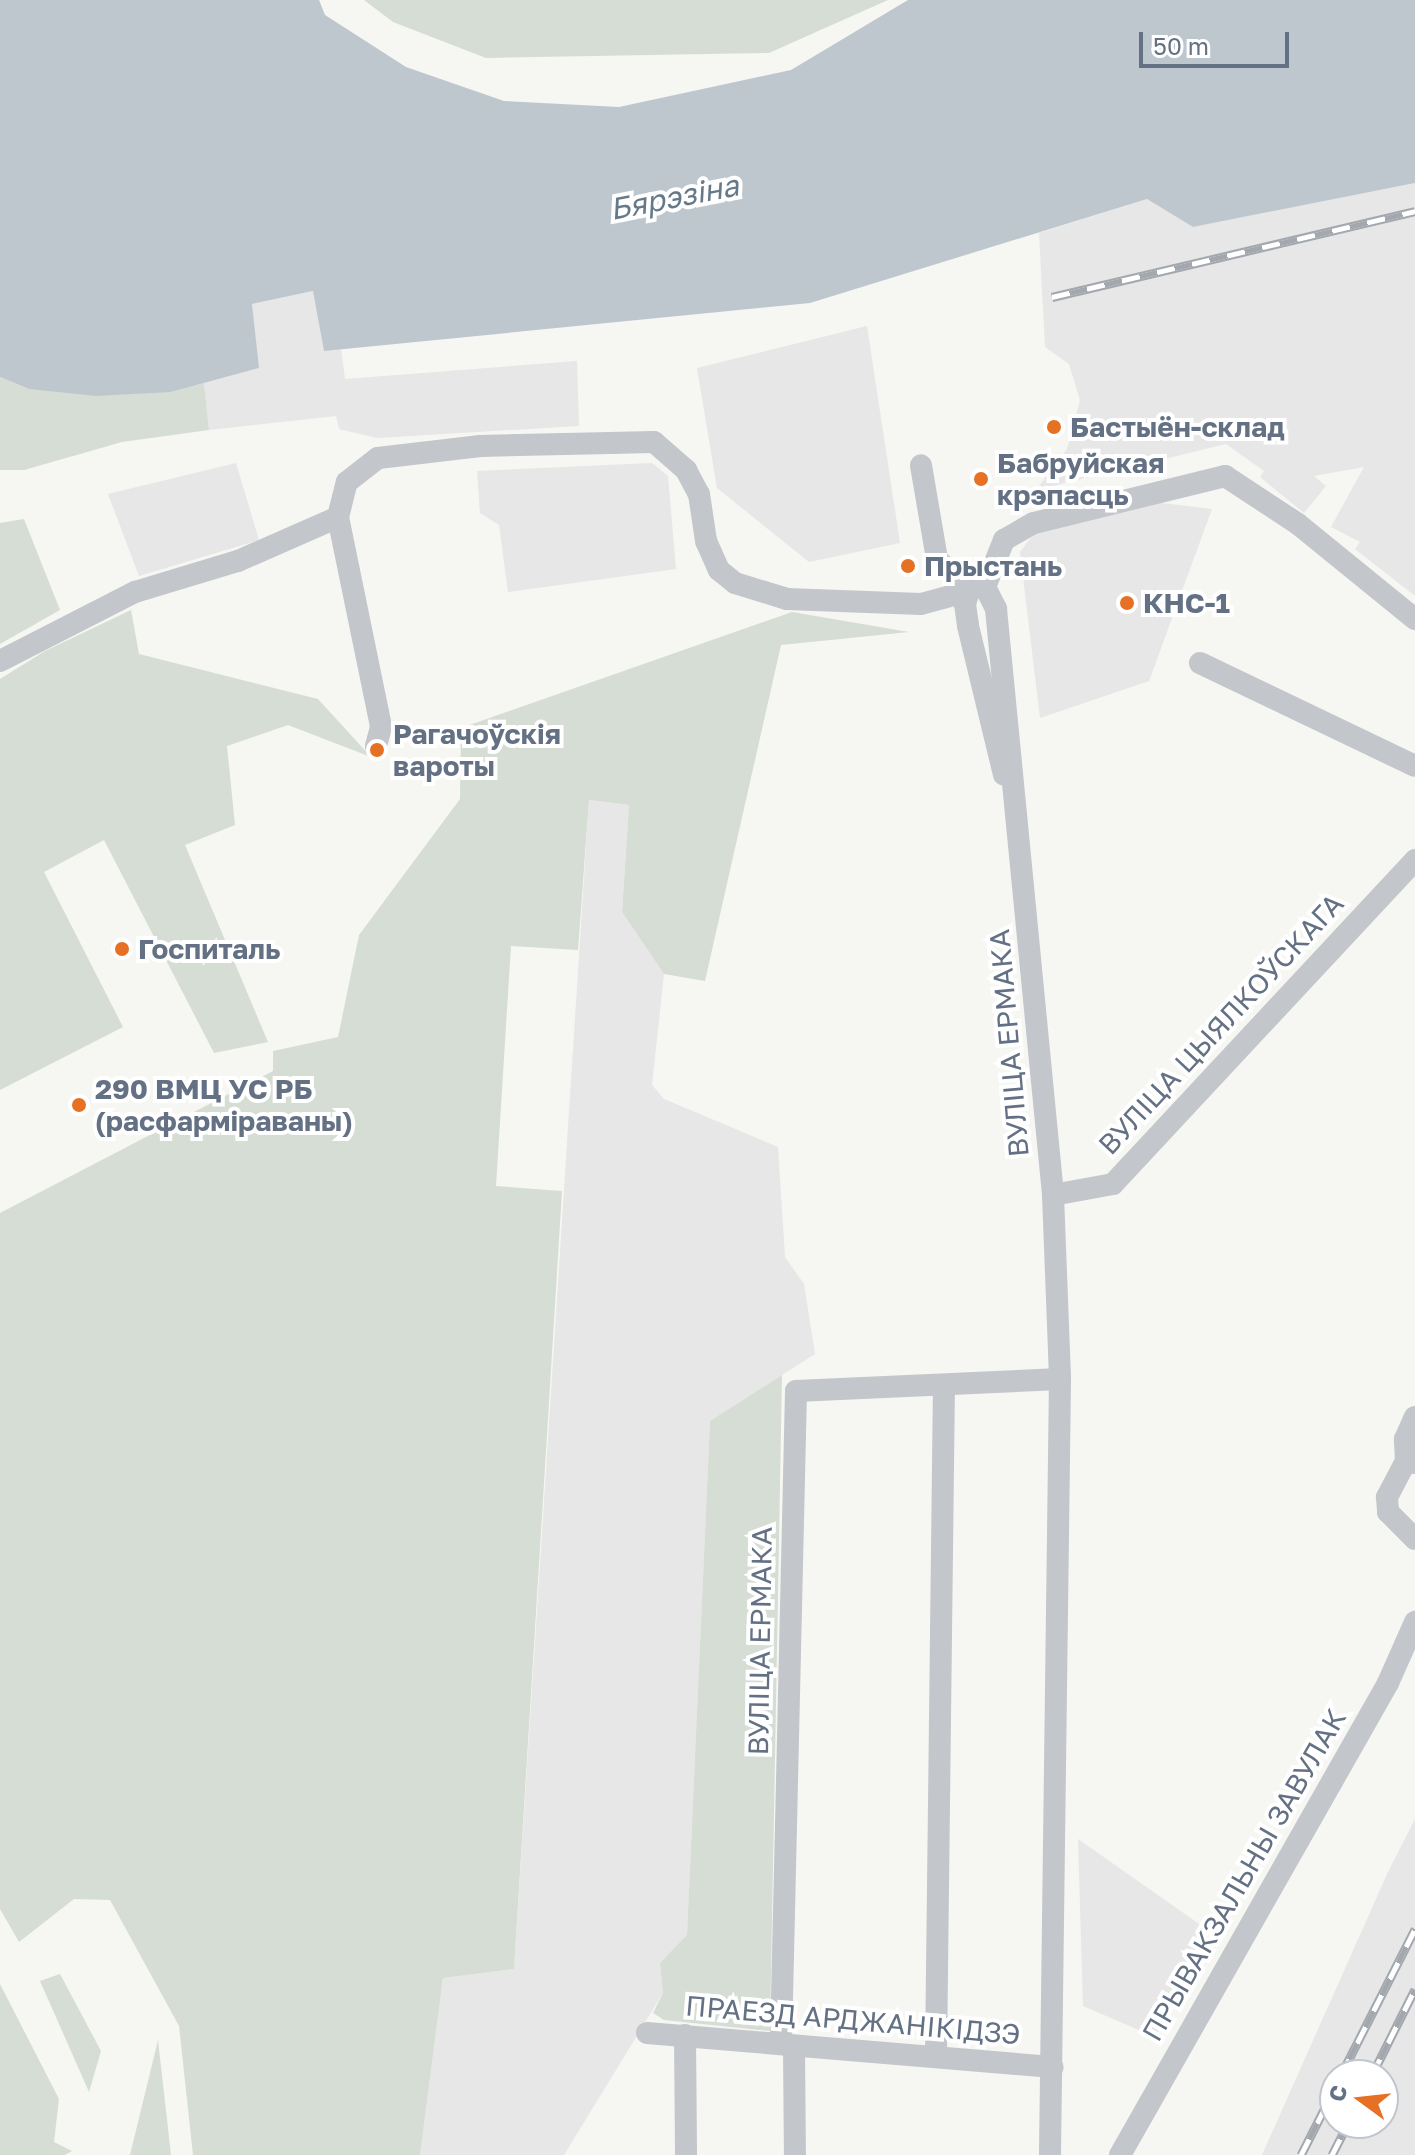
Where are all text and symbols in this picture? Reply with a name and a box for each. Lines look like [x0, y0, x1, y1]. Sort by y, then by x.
scale bar [1143, 16, 1293, 66]
text: 50 m [1153, 31, 1209, 60]
water label: Бярэзіна [606, 167, 742, 227]
place label: Бастыён-склад [1070, 410, 1285, 444]
marker: Бастыён-склад [1045, 418, 1063, 436]
place label: Бабруйская крэпасць [997, 446, 1164, 512]
marker: Бабруйская крэпасць [972, 470, 990, 488]
place label: Прыстань [924, 549, 1062, 583]
marker: Прыстань [899, 557, 917, 575]
place label: КНС-1 [1143, 586, 1230, 620]
marker: КНС-1 [1118, 594, 1136, 612]
place label: Рагачоўскія вароты [393, 717, 561, 783]
marker: Рагачоўскія вароты [368, 741, 386, 759]
street label: ВУЛІЦА ЦЫЯЛКОЎСКАГА [1092, 887, 1350, 1161]
street label: ВУЛІЦА ЕРМАКА [982, 928, 1036, 1158]
place label: Госпиталь [138, 932, 280, 966]
marker: Госпиталь [113, 940, 131, 958]
place label: 290 ВМЦ УС РБ (расфарміраваны) [95, 1072, 353, 1138]
marker: 290 ВМЦ УС РБ (расфарміраваны) [70, 1096, 88, 1114]
street label: ВУЛІЦА ЕРМАКА [741, 1526, 779, 1756]
street label: ПРЫВАКЗАЛЬНЫ ЗАВУЛАК [1135, 1703, 1353, 2047]
street label: ПРАЕЗД АРДЖАНІКІДЗЭ [684, 1989, 1022, 2051]
north arrow [1319, 2059, 1399, 2139]
text: С [1322, 2082, 1352, 2104]

